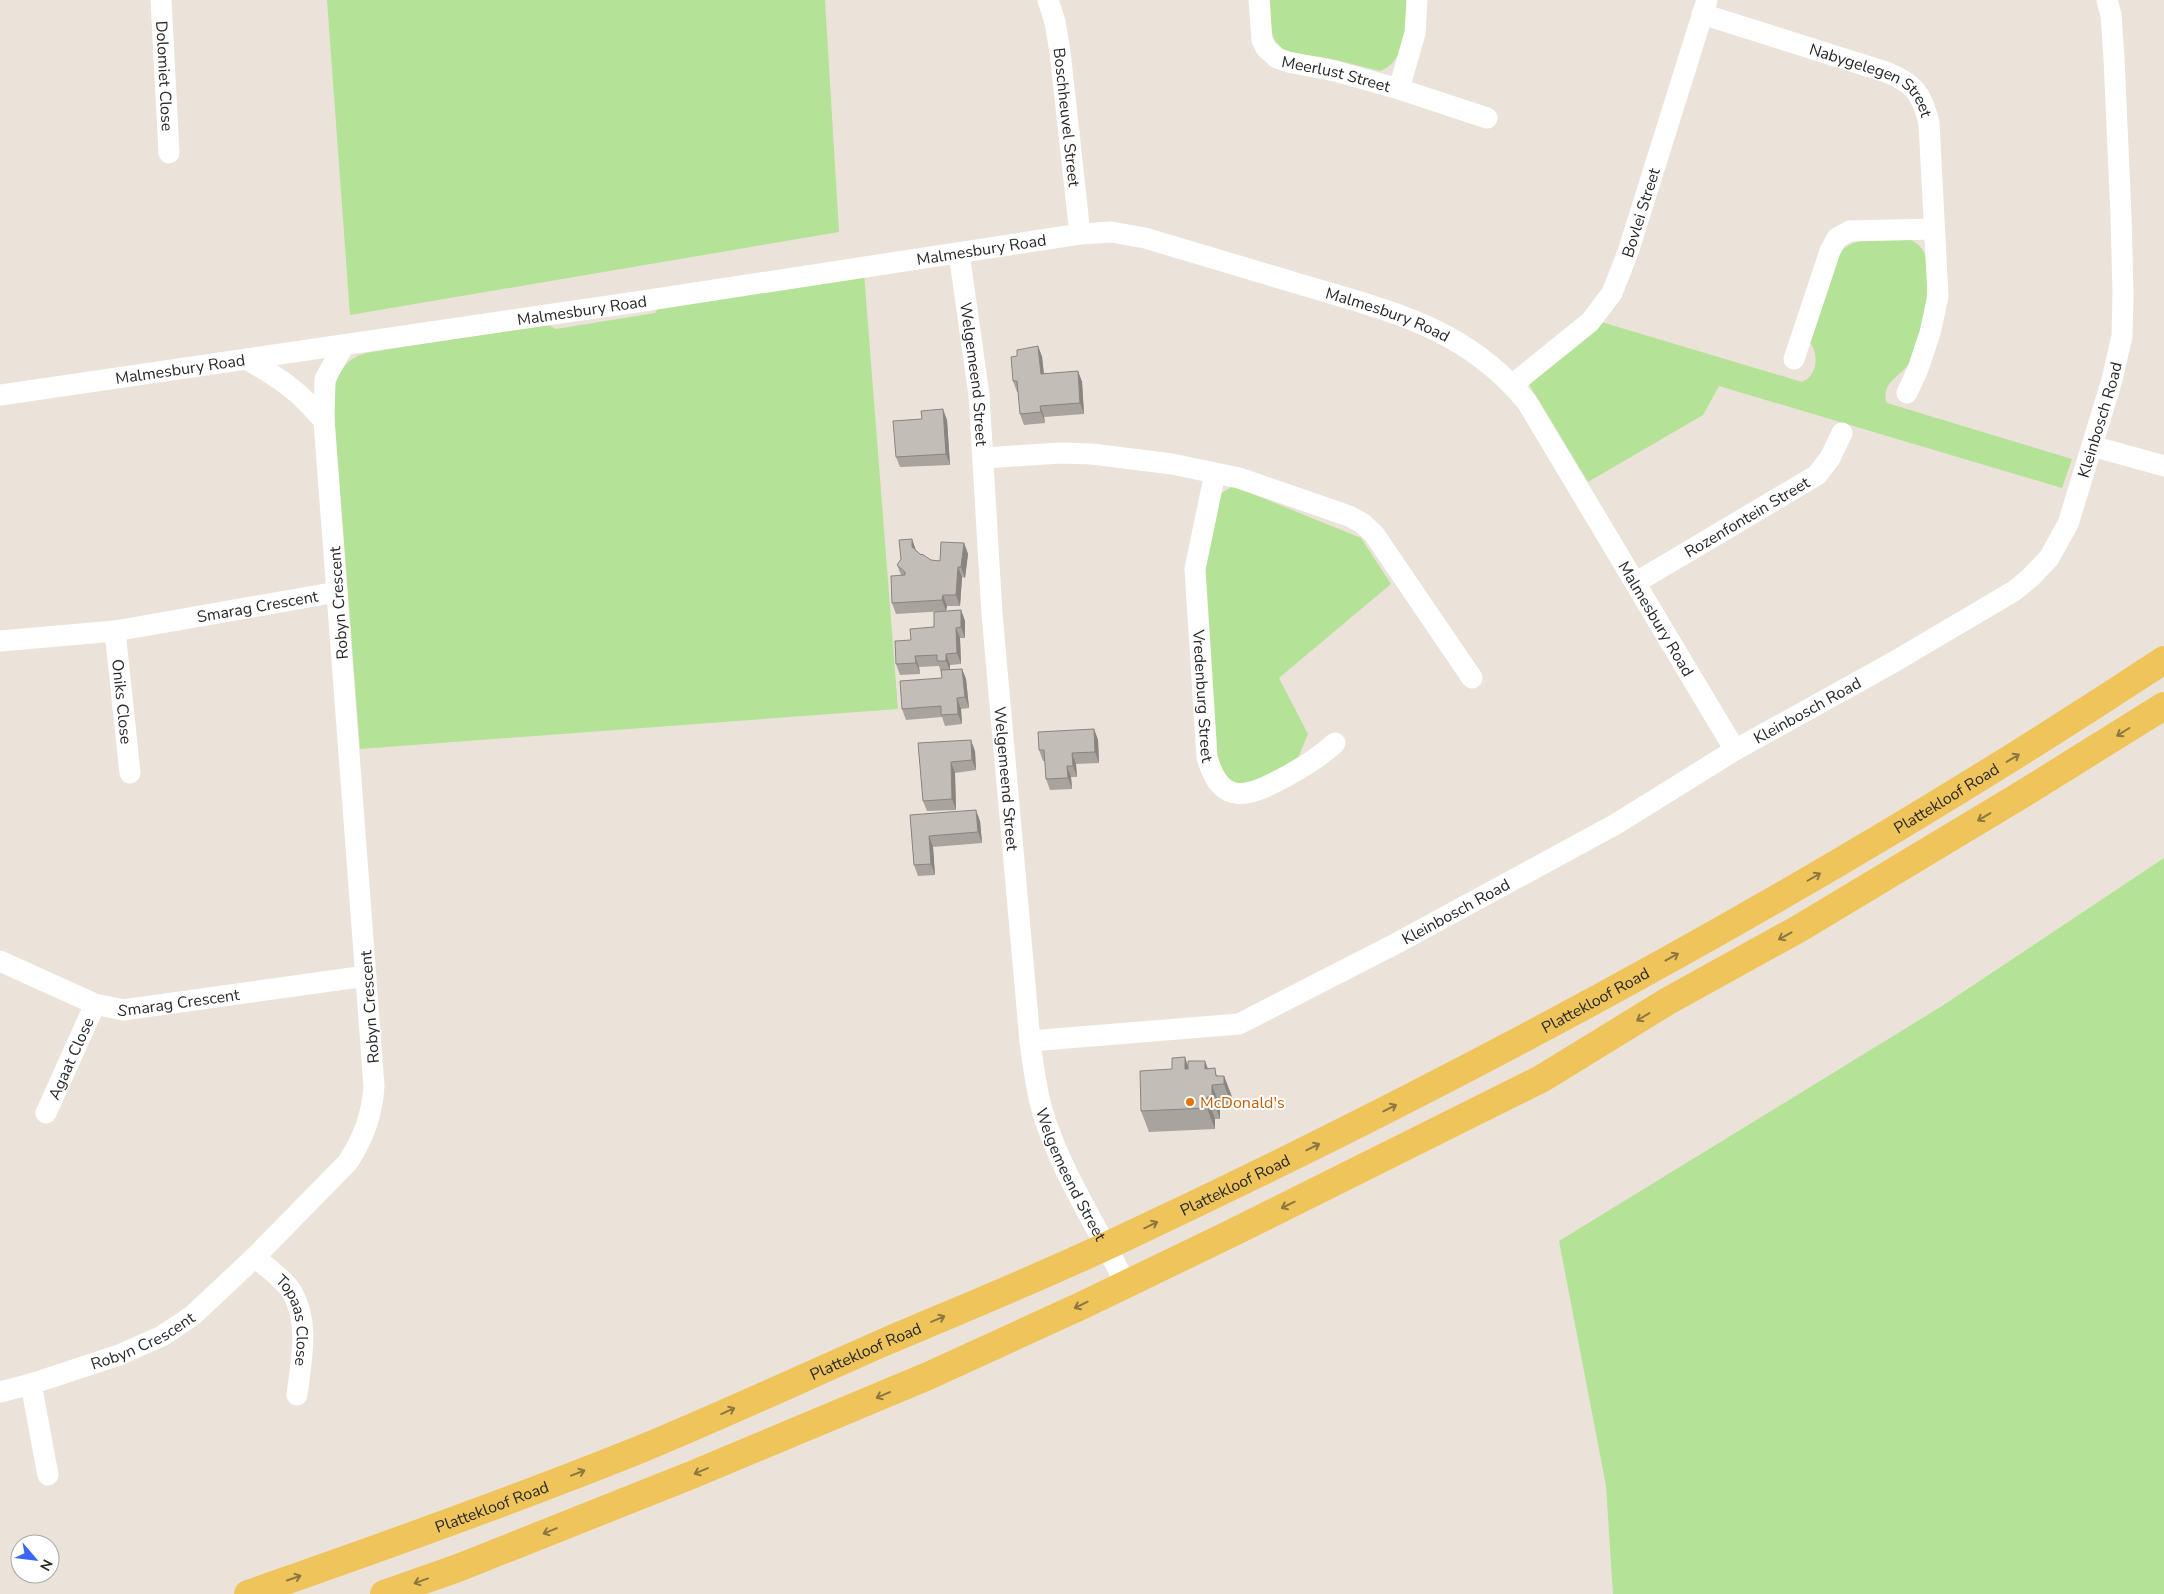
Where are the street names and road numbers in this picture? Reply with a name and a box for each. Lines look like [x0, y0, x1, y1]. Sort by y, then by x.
street label: Dolomiet Close [150, 20, 178, 132]
street label: Nabygelegen Street [1806, 39, 1937, 120]
street label: Boschheuvel Street [1048, 47, 1085, 188]
street label: Meerlust Street [1280, 51, 1393, 98]
street label: Bovlei Street [1617, 165, 1666, 260]
street label: Malmesbury Road [915, 229, 1048, 271]
street label: Malmesbury Road [1323, 282, 1453, 348]
street label: Malmesbury Road [516, 291, 648, 331]
street label: Welgemeend Street [954, 301, 992, 447]
street label: Malmesbury Road [114, 349, 247, 390]
street label: Kleinbosch Road [2073, 360, 2128, 480]
street label: Rozenfontein Street [1681, 472, 1814, 563]
street label: Robyn Crescent [324, 545, 354, 660]
street label: Malmesbury Road [1613, 557, 1699, 681]
street label: Smarag Crescent [195, 585, 320, 628]
street label: Vredenburg Street [1187, 628, 1218, 765]
street label: Oniks Close [106, 658, 137, 745]
street label: Kleinbosch Road [1750, 672, 1865, 750]
street label: Welgemeend Street [988, 706, 1023, 852]
street label: Plattekloof Road [1890, 758, 2004, 839]
street label: Kleinbosch Road [1398, 874, 1514, 950]
street label: Robyn Crescent [355, 949, 385, 1064]
street label: Plattekloof Road [1538, 963, 1654, 1039]
street label: Smarag Crescent [115, 984, 241, 1023]
street label: Agaat Close [43, 1014, 100, 1103]
street label: Welgemeend Street [1030, 1105, 1111, 1245]
street label: Plattekloof Road [1177, 1150, 1294, 1222]
street label: Topaas Close [270, 1270, 313, 1367]
street label: Robyn Crescent [88, 1307, 200, 1376]
street label: Plattekloof Road [807, 1318, 925, 1386]
street label: Plattekloof Road [432, 1476, 552, 1539]

